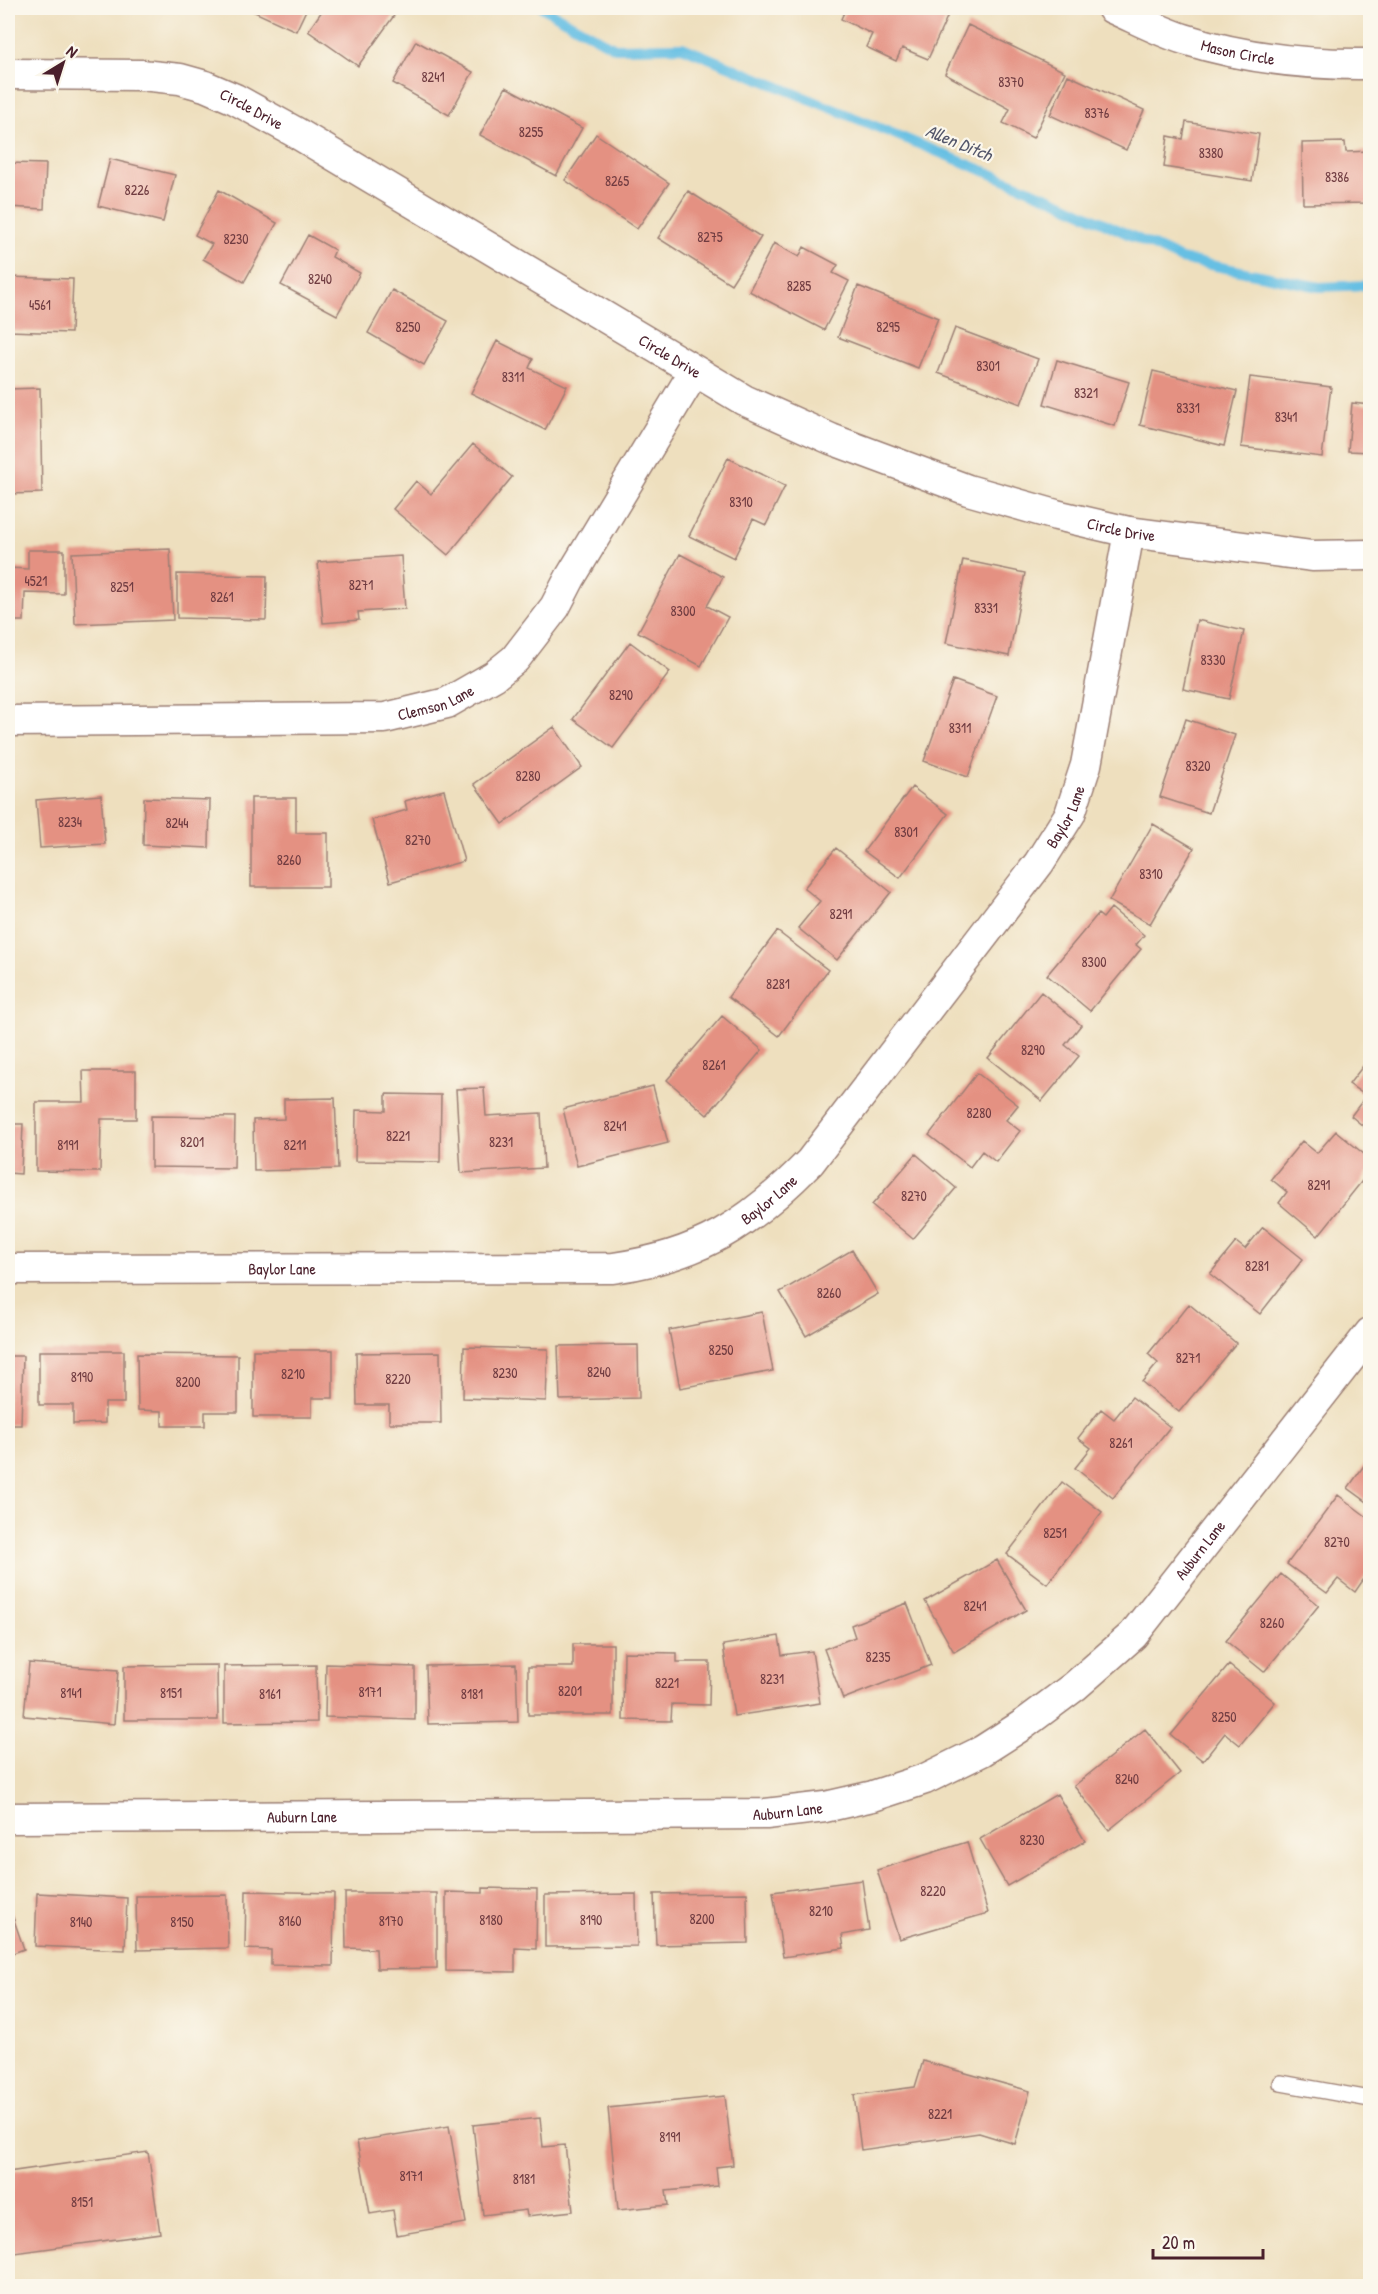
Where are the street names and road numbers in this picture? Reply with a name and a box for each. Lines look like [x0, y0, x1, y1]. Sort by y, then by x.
street label: Mason Circle [1199, 34, 1277, 70]
street label: Circle Drive [216, 83, 288, 135]
street label: Circle Drive [635, 329, 706, 383]
street label: Circle Drive [1085, 512, 1157, 546]
street label: Clemson Lane [395, 679, 478, 726]
street label: Baylor Lane [1040, 782, 1090, 852]
street label: Baylor Lane [736, 1169, 802, 1230]
street label: Baylor Lane [248, 1257, 316, 1280]
street label: Auburn Lane [1170, 1515, 1231, 1584]
street label: Auburn Lane [753, 1796, 825, 1825]
street label: Auburn Lane [267, 1805, 338, 1828]

